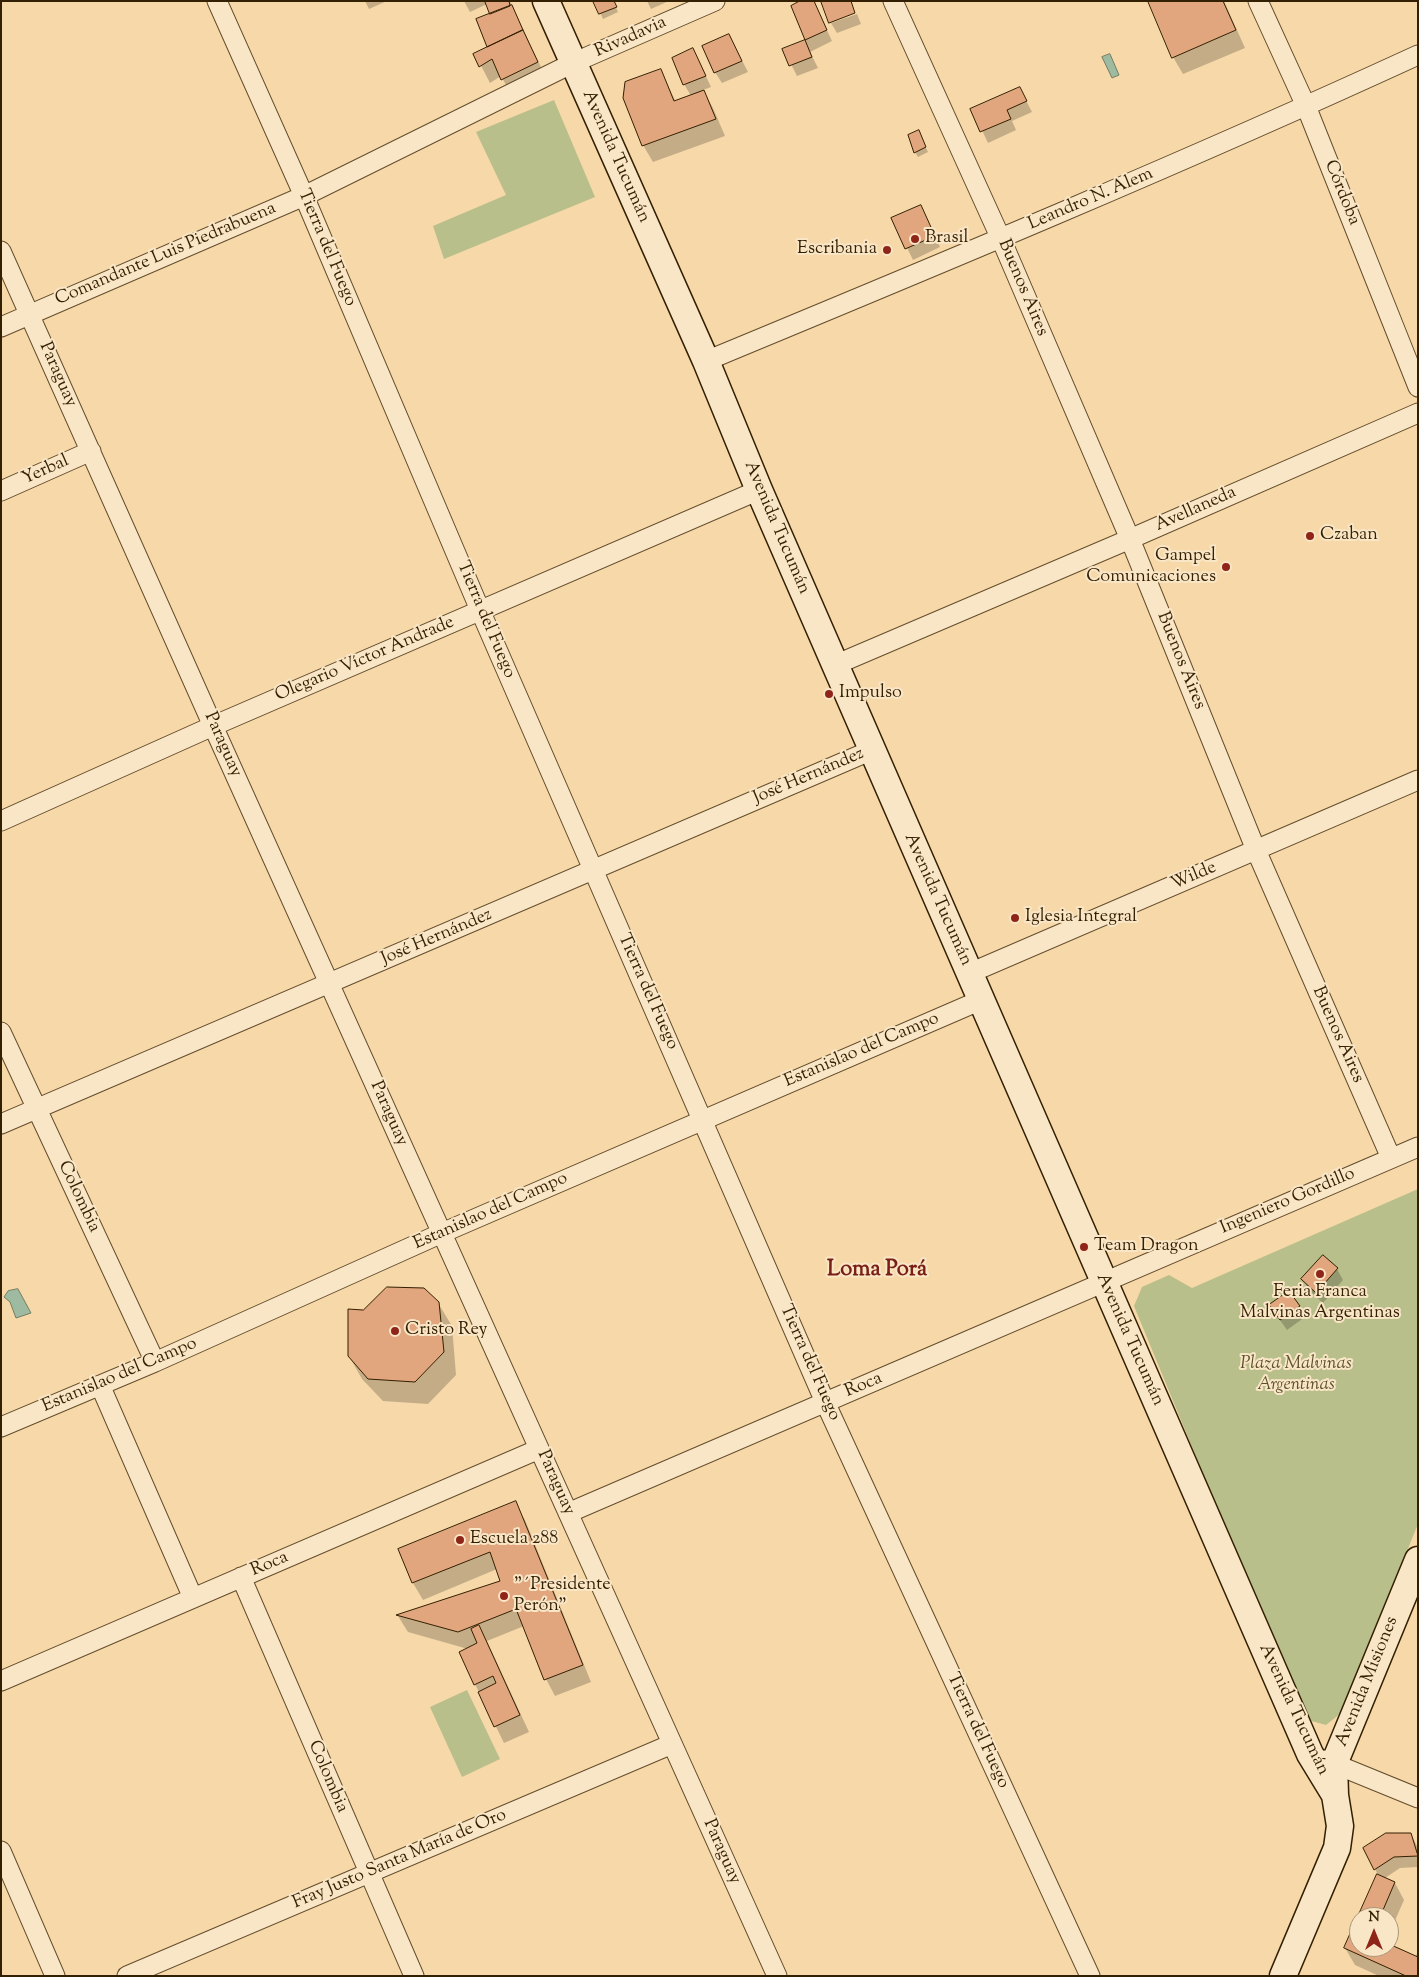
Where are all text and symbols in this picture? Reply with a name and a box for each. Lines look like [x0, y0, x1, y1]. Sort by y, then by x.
street label: Rivadavia [592, 13, 670, 63]
street label: Avenida Tucumán [576, 87, 654, 227]
street label: Córdoba [1318, 157, 1364, 229]
street label: Leandro N. Alem [1025, 164, 1157, 236]
street label: Tierra del Fuego [292, 186, 360, 310]
street label: Comandante Luis Piedrabuena [52, 199, 280, 311]
place label: Brasil [925, 228, 969, 250]
marker: Brasil [909, 233, 921, 245]
street label: Buenos Aires [992, 236, 1052, 340]
place label: Escribania [797, 239, 877, 261]
marker: Escribania [881, 244, 893, 256]
street label: Paraguay [33, 339, 81, 411]
street label: Yerbal [19, 451, 73, 491]
street label: Avenida Tucumán [738, 458, 814, 598]
street label: Avellaneda [1152, 483, 1240, 537]
place label: Czaban [1320, 525, 1378, 547]
marker: Czaban [1304, 530, 1316, 542]
place label: Gampel Comunicaciones [1086, 546, 1216, 588]
street label: Tierra del Fuego [451, 558, 519, 682]
marker: Gampel Comunicaciones [1220, 561, 1232, 573]
street label: Buenos Aires [1151, 609, 1209, 713]
street label: Olegario Víctor Andrade [272, 613, 458, 707]
place label: Impulso [839, 683, 902, 705]
marker: Impulso [823, 688, 835, 700]
street label: Paraguay [198, 709, 246, 781]
street label: José Hernández [750, 744, 868, 810]
street label: Avenida Tucumán [898, 830, 976, 970]
street label: Wilde [1168, 858, 1220, 896]
street label: José Hernández [378, 905, 496, 971]
place label: Iglesia Integral [1025, 907, 1137, 929]
marker: Iglesia Integral [1009, 912, 1021, 924]
street label: Tierra del Fuego [612, 931, 682, 1053]
street label: Buenos Aires [1306, 983, 1368, 1087]
street label: Estanislao del Campo [781, 1009, 943, 1093]
street label: Paraguay [364, 1078, 412, 1150]
street label: Colombia [52, 1158, 104, 1236]
street label: Ingeniero Gordillo [1217, 1164, 1359, 1240]
street label: Estanislao del Campo [411, 1168, 571, 1256]
place label: Team Dragon [1094, 1236, 1199, 1258]
marker: Team Dragon [1078, 1241, 1090, 1253]
district label: Loma Porá [827, 1258, 927, 1284]
marker: Feria Franca Malvinas Argentinas [1314, 1268, 1326, 1280]
street label: Avenida Tucumán [1090, 1270, 1168, 1410]
place label: Feria Franca Malvinas Argentinas [1240, 1282, 1400, 1325]
street label: Tierra del Fuego [774, 1302, 844, 1424]
place label: Cristo Rey [405, 1320, 488, 1342]
marker: Cristo Rey [389, 1325, 401, 1337]
street label: Estanislao del Campo [39, 1334, 201, 1418]
park label: Plaza Malvinas Argentinas [1240, 1354, 1352, 1396]
street label: Roca [842, 1369, 886, 1403]
street label: Paraguay [531, 1447, 579, 1519]
place label: Escuela 288 [470, 1529, 558, 1551]
marker: Escuela 288 [454, 1534, 466, 1546]
street label: Roca [248, 1548, 292, 1582]
place label: "´Presidente Perón" [514, 1575, 611, 1618]
marker: "´Presidente Perón" [498, 1590, 510, 1602]
street label: Avenida Misiones [1332, 1614, 1404, 1750]
street label: Avenida Tucumán [1253, 1641, 1333, 1779]
street label: Tierra del Fuego [941, 1670, 1013, 1792]
street label: Colombia [302, 1738, 352, 1816]
street label: Fray Justo Santa María de Oro [290, 1805, 510, 1915]
street label: Paraguay [697, 1816, 745, 1888]
north arrow [1349, 1907, 1399, 1957]
text: N [1368, 1908, 1380, 1928]

